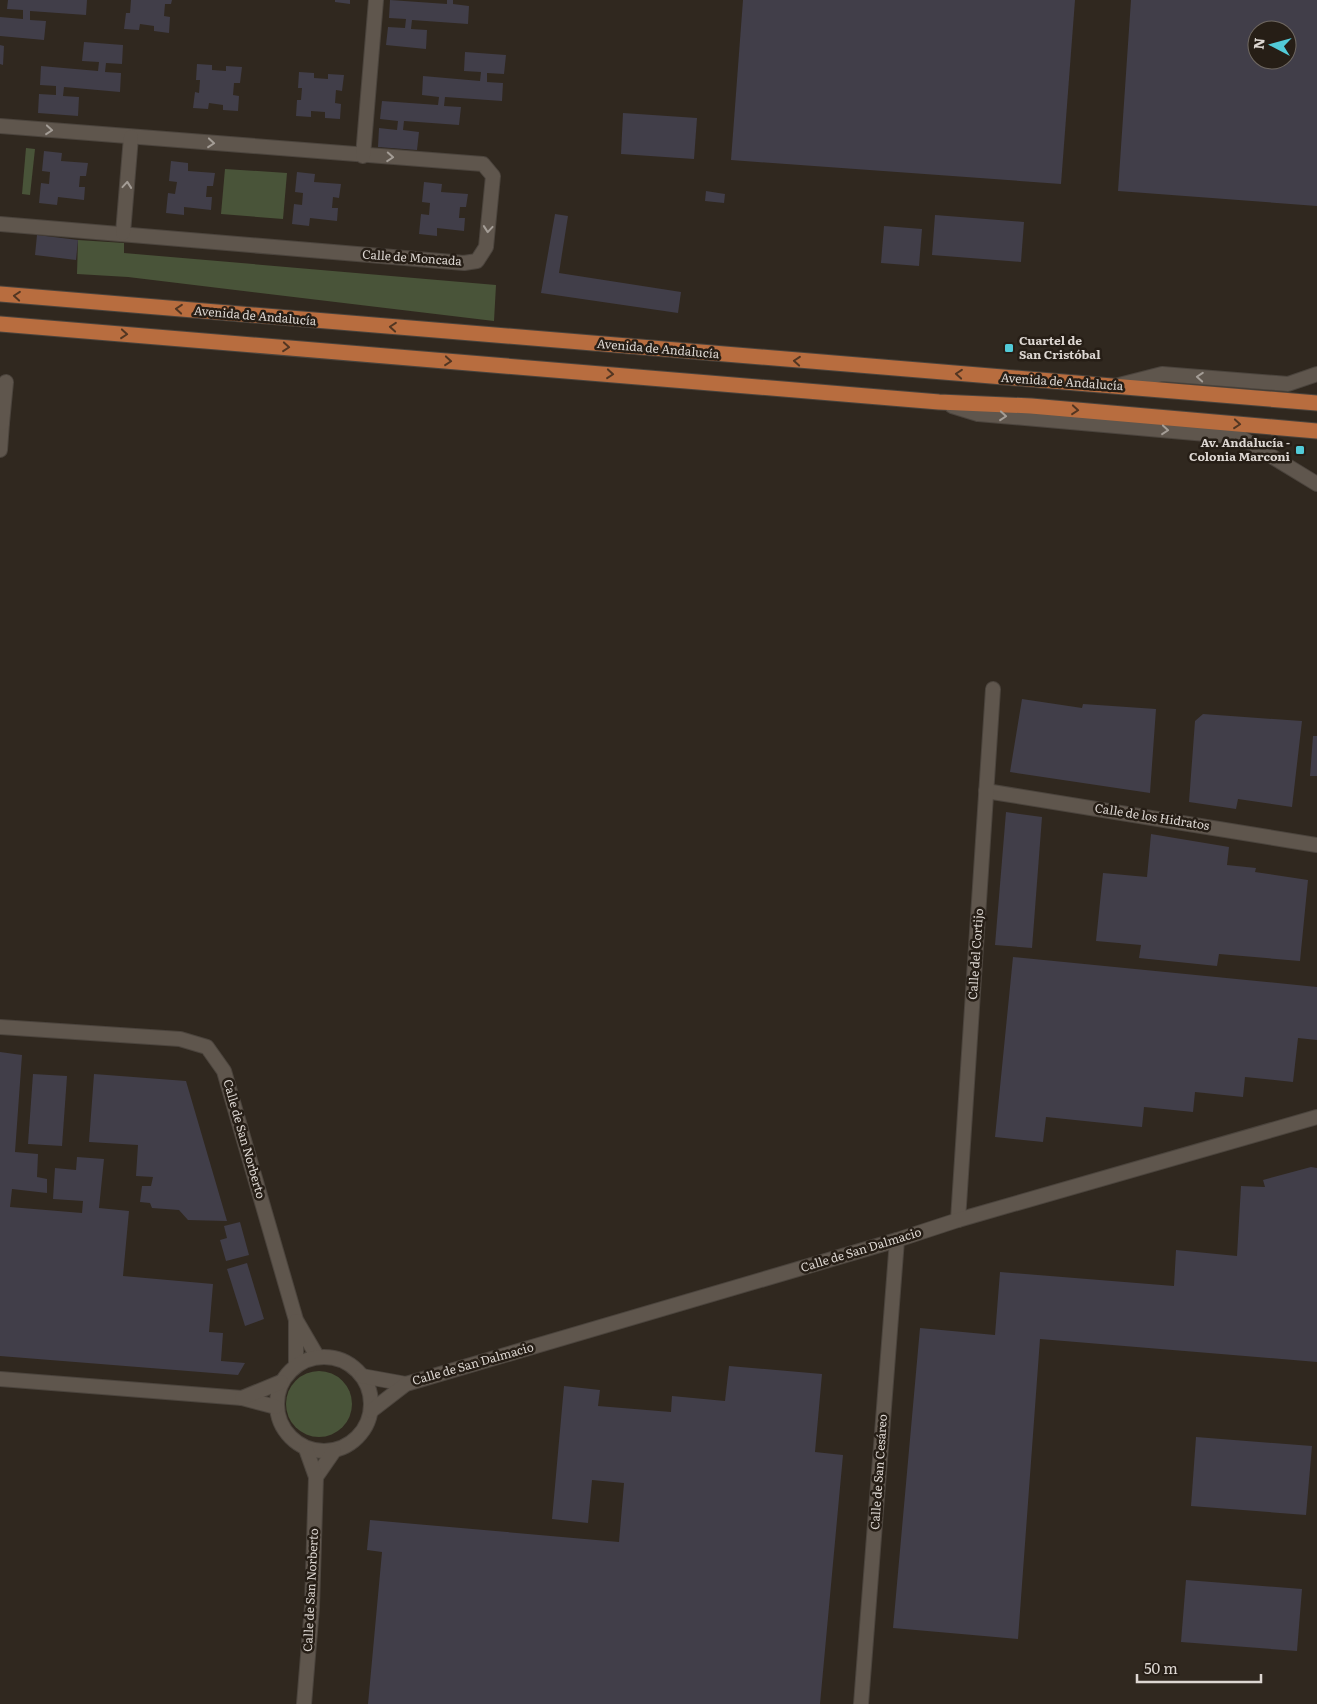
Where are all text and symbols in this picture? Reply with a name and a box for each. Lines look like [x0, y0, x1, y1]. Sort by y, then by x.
north arrow [1247, 20, 1297, 70]
text: N [1248, 36, 1269, 50]
one-way arrow [45, 124, 53, 135]
one-way arrow [207, 137, 215, 148]
one-way arrow [386, 152, 394, 163]
one-way arrow [121, 180, 132, 188]
one-way arrow [483, 226, 494, 234]
street label: Calle de Moncada [362, 245, 463, 270]
one-way arrow [13, 291, 21, 302]
street label: Avenida de Andalucía [193, 301, 318, 329]
one-way arrow [175, 304, 183, 315]
one-way arrow [389, 322, 397, 333]
one-way arrow [120, 328, 128, 339]
place label: Cuartel de San Cristóbal [1019, 331, 1101, 363]
street label: Avenida de Andalucía [596, 334, 721, 362]
one-way arrow [282, 342, 290, 353]
marker: Cuartel de San Cristóbal [1003, 342, 1015, 354]
one-way arrow [444, 355, 452, 366]
one-way arrow [792, 356, 800, 367]
one-way arrow [606, 368, 614, 379]
street label: Avenida de Andalucía [1000, 368, 1124, 394]
one-way arrow [954, 369, 962, 380]
one-way arrow [1196, 372, 1204, 383]
one-way arrow [1071, 404, 1079, 415]
one-way arrow [1000, 410, 1008, 421]
one-way arrow [1233, 418, 1241, 429]
one-way arrow [1162, 425, 1170, 436]
place label: Av. Andalucía - Colonia Marconi [1189, 433, 1291, 465]
marker: Av. Andalucía - Colonia Marconi [1294, 444, 1306, 456]
street label: Calle de los Hidratos [1094, 798, 1211, 834]
street label: Calle del Cortijo [963, 908, 987, 1000]
street label: Calle de San Norberto [219, 1077, 271, 1201]
street label: Calle de San Dalmacio [798, 1222, 923, 1276]
street label: Calle de San Dalmacio [410, 1337, 536, 1389]
street label: Calle de San Cesáreo [865, 1413, 891, 1530]
street label: Calle de San Norberto [298, 1528, 322, 1652]
scale bar [1137, 1652, 1261, 1684]
text: 50 m [1144, 1656, 1178, 1679]

